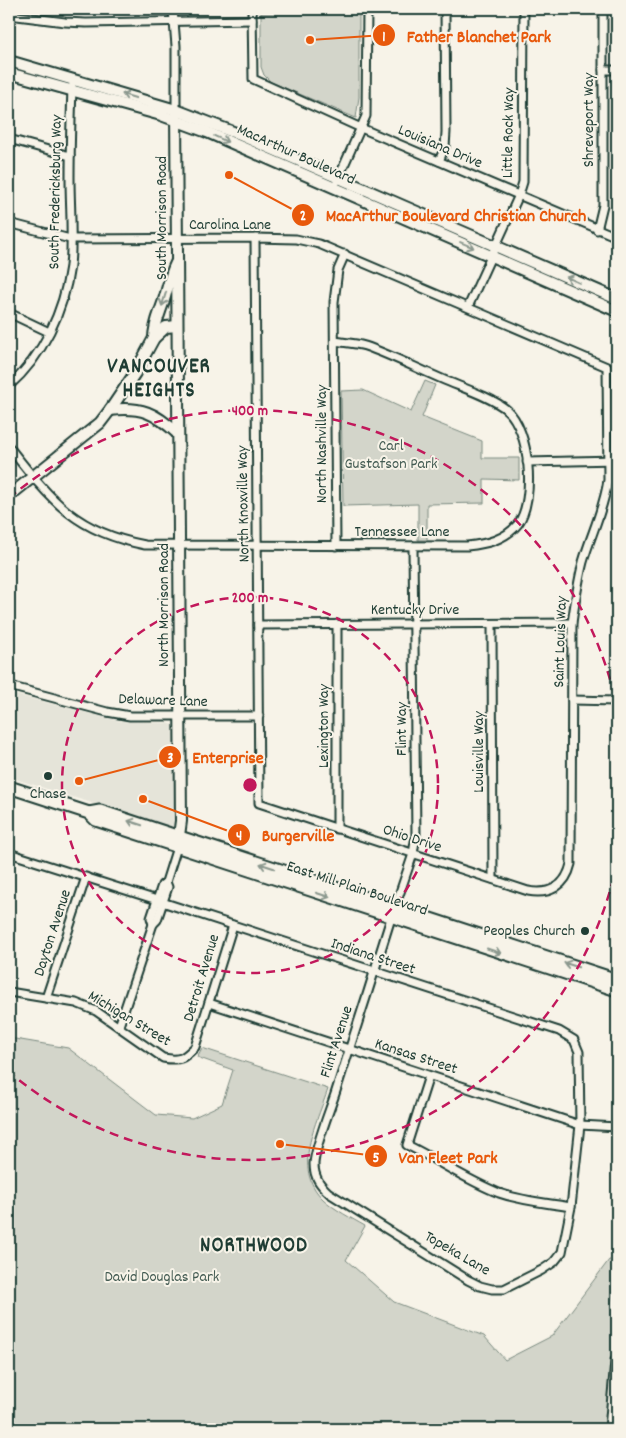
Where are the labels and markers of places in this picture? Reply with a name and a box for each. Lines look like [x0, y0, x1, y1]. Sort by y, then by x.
callout: Father Blanchet Park [372, 19, 561, 52]
callout: MacArthur Boulevard Christian Church [291, 199, 596, 232]
callout: Enterprise [157, 740, 274, 773]
marker: Chase [42, 770, 54, 782]
centre of rings [241, 776, 259, 794]
place label: Chase [30, 783, 66, 806]
callout: Burgerville [227, 818, 344, 851]
place label: Peoples Church [483, 920, 575, 943]
marker: Peoples Church [579, 925, 591, 937]
callout: Van Fleet Park [363, 1140, 507, 1173]

